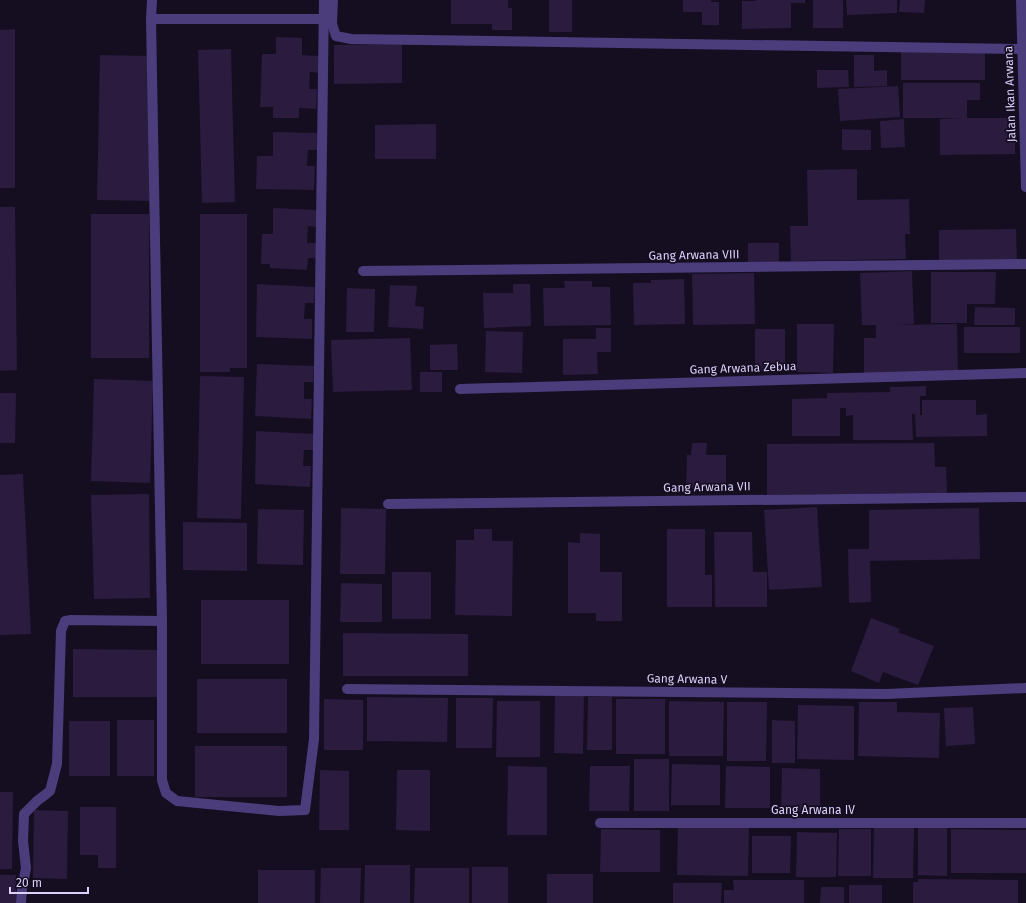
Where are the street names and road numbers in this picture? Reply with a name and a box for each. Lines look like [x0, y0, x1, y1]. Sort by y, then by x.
street label: Jalan Ikan Arwana [1001, 45, 1019, 143]
street label: Gang Arwana VIII [648, 247, 740, 263]
street label: Gang Arwana Zebua [689, 359, 797, 377]
street label: Gang Arwana VII [663, 479, 751, 495]
street label: Gang Arwana V [647, 671, 728, 687]
street label: Gang Arwana IV [771, 803, 855, 817]

